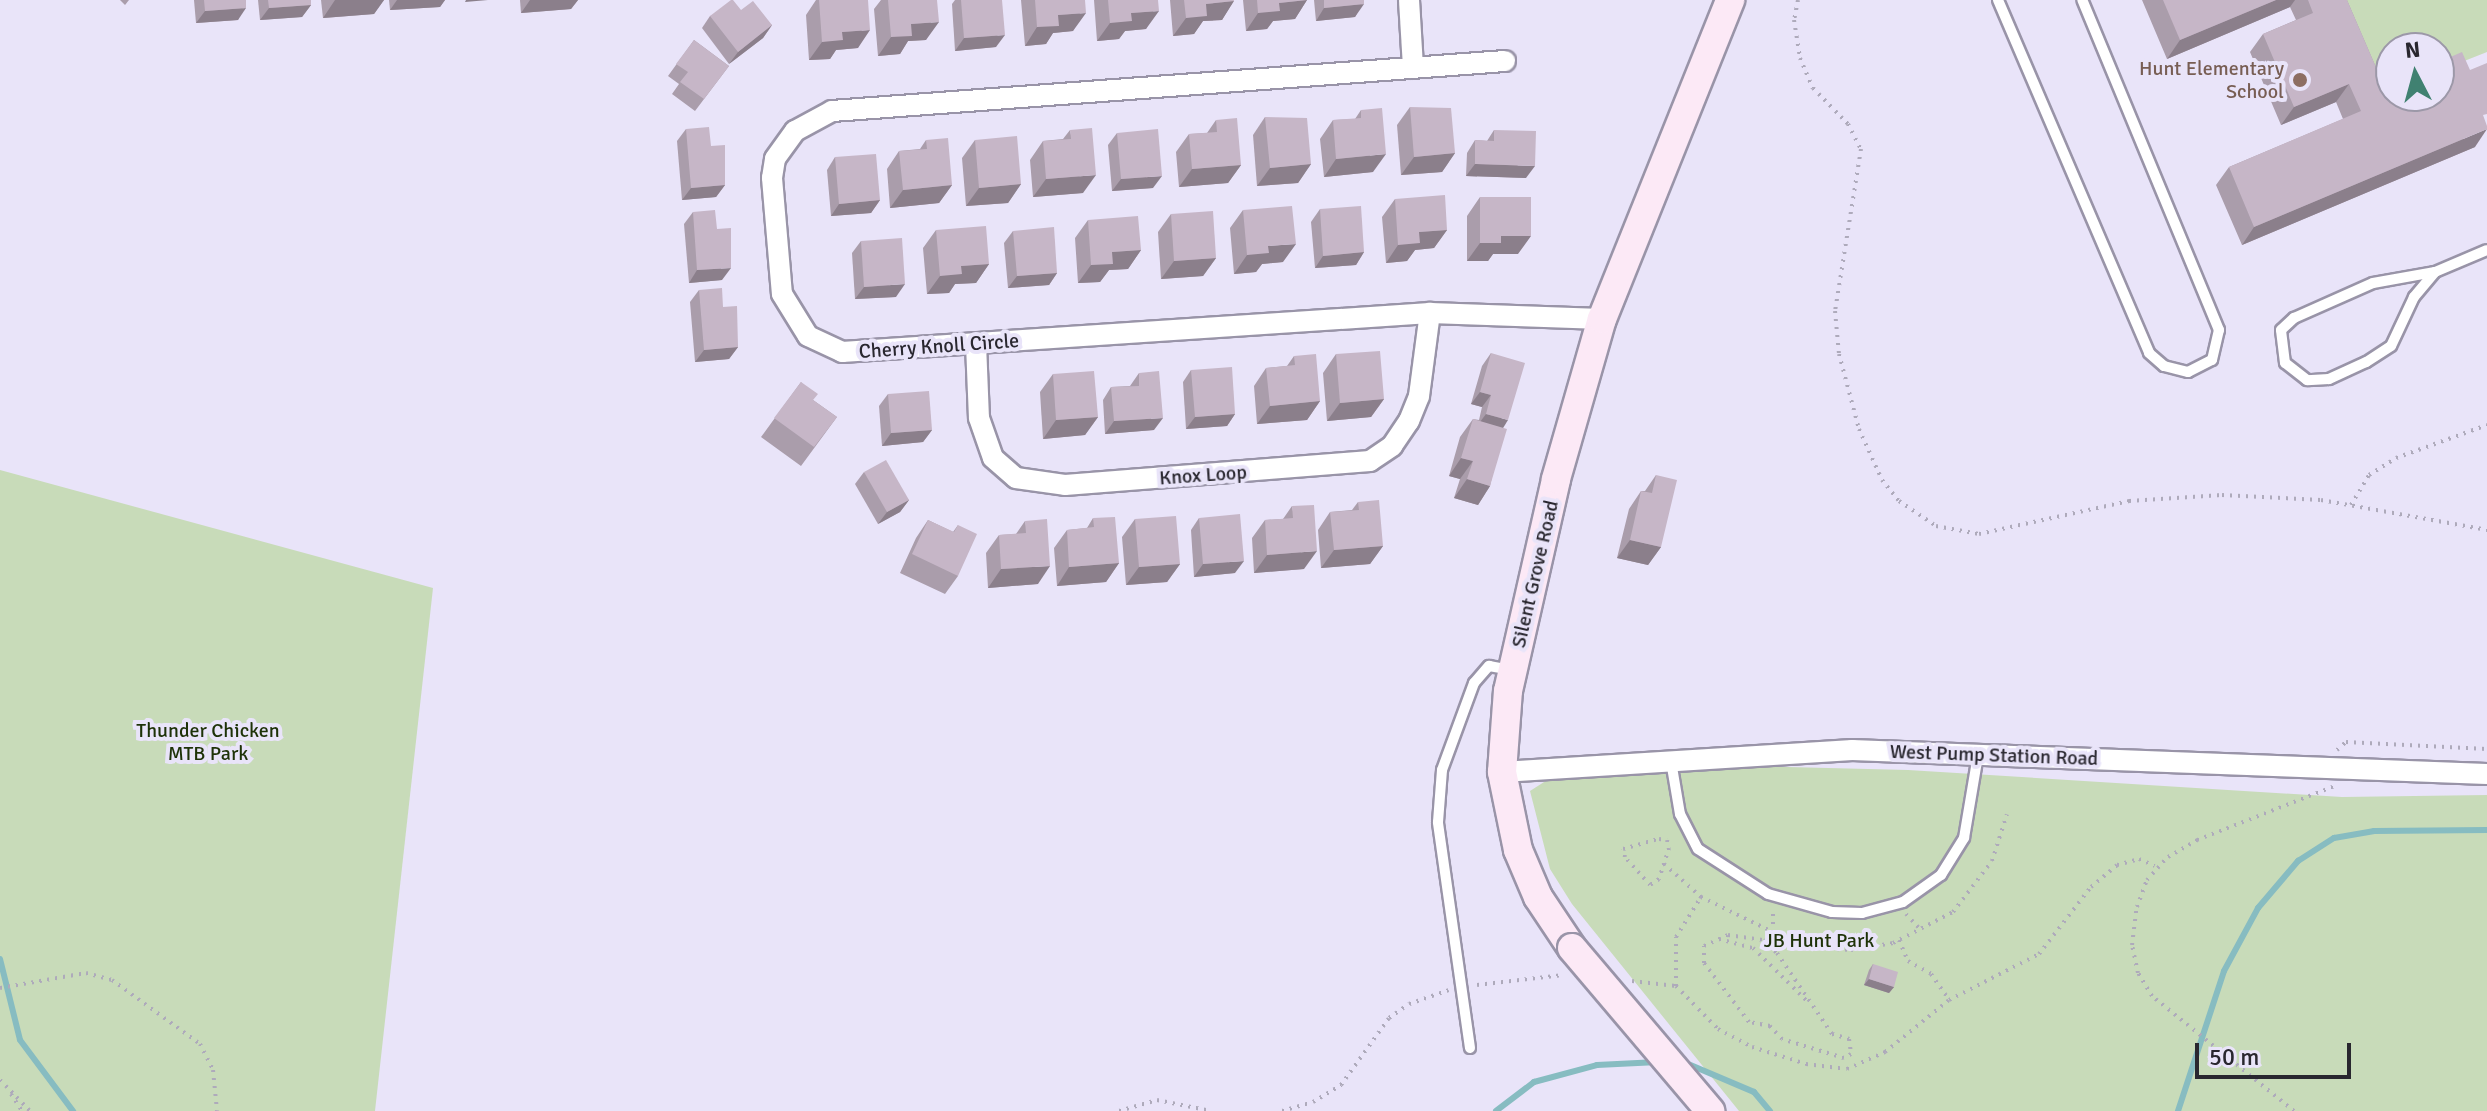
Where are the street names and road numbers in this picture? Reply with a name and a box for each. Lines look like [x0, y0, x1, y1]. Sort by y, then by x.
street label: Cherry Knoll Circle [858, 328, 1020, 364]
street label: Knox Loop [1158, 460, 1248, 490]
street label: Silent Grove Road [1506, 498, 1564, 650]
street label: West Pump Station Road [1889, 739, 2099, 771]

